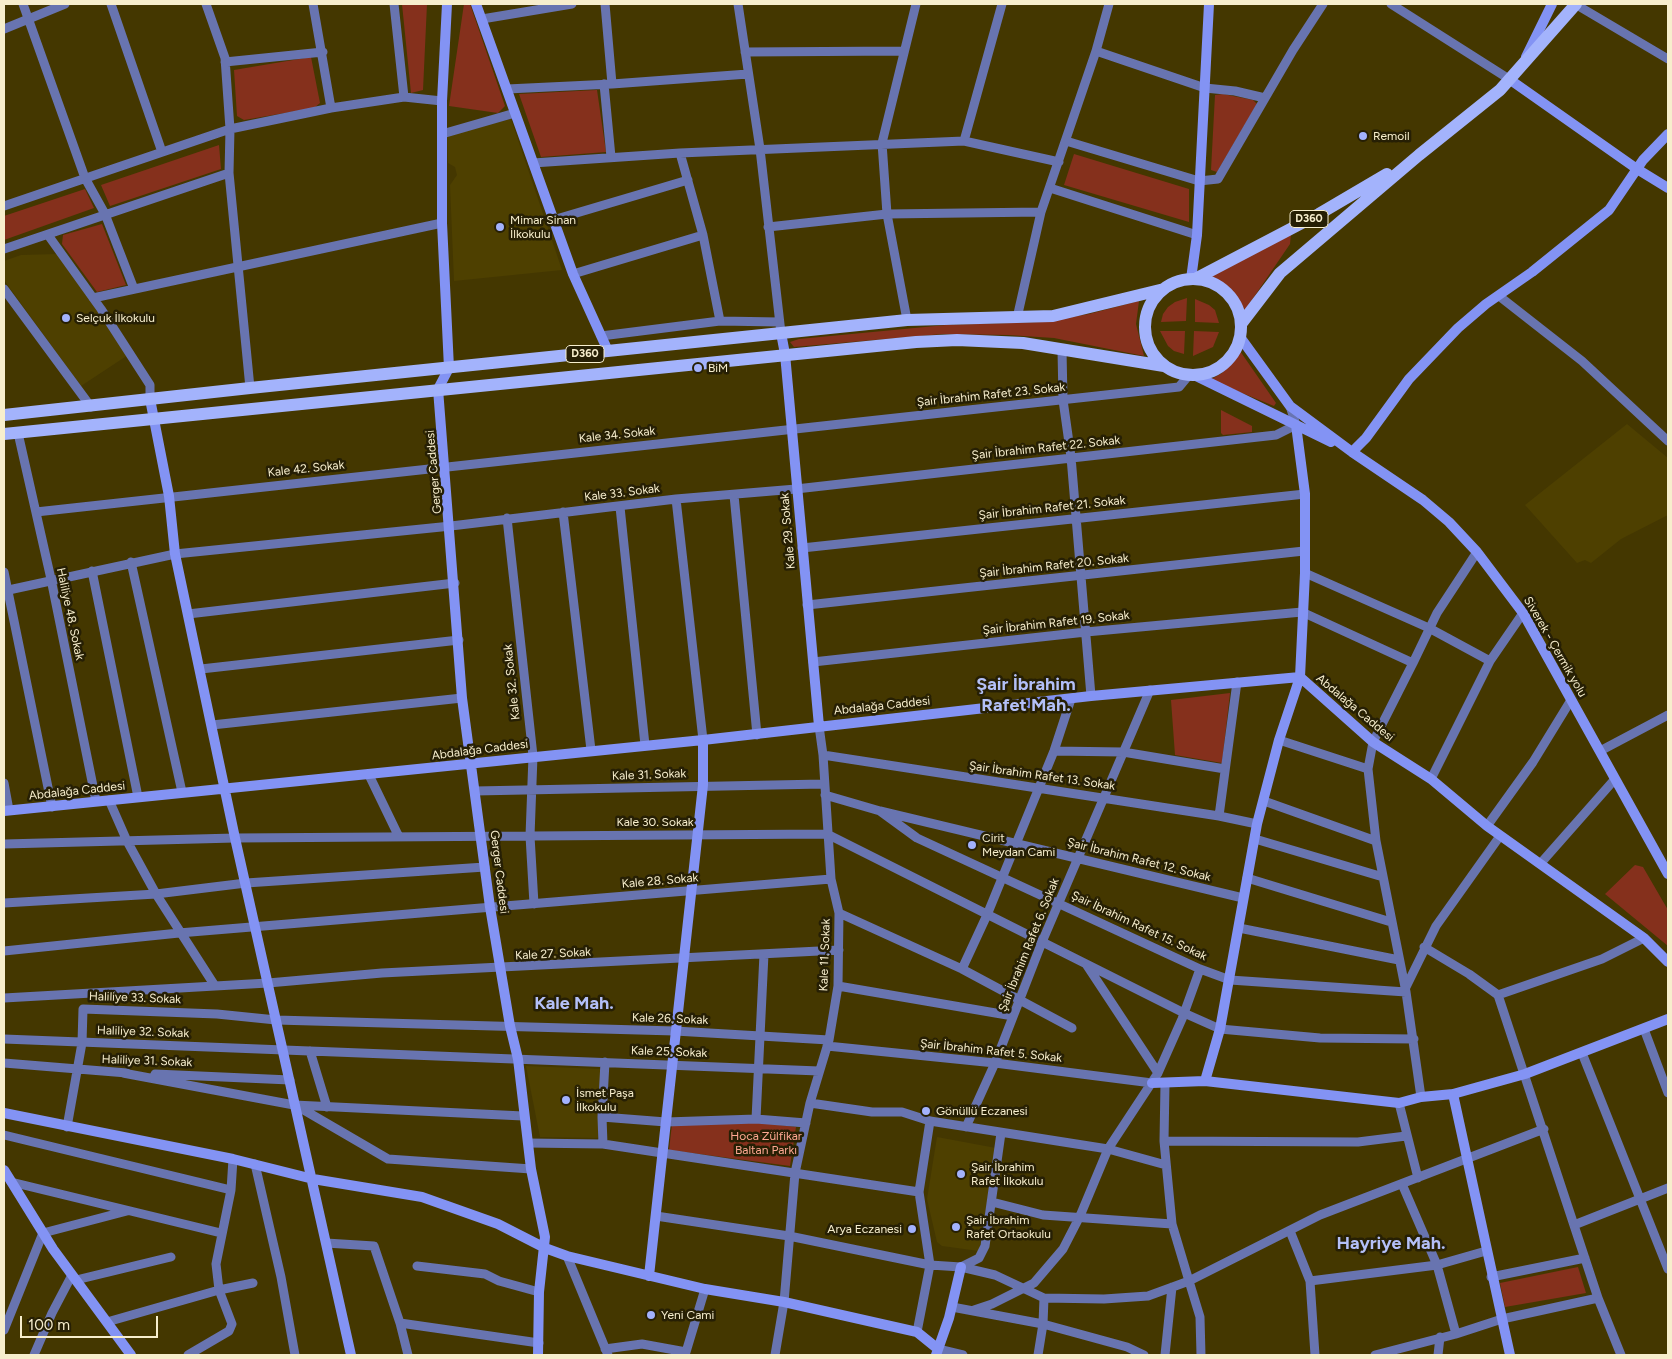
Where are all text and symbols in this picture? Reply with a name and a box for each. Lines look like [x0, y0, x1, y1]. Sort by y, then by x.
place label: Remoil [1373, 129, 1410, 143]
marker: Remoil [1357, 130, 1369, 142]
road number: D360 [1290, 210, 1328, 228]
place label: Mimar Sinan İlkokulu [510, 213, 576, 241]
marker: Mimar Sinan İlkokulu [494, 221, 506, 233]
place label: Selçuk İlkokulu [76, 311, 155, 325]
marker: Selçuk İlkokulu [60, 312, 72, 324]
road number: D360 [566, 346, 604, 362]
place label: BiM [708, 361, 728, 375]
marker: BiM [692, 362, 704, 374]
street label: Şair İbrahim Rafet 23. Sokak [916, 380, 1066, 410]
street label: Kale 34. Sokak [578, 424, 656, 446]
street label: Gerger Caddesi [423, 429, 445, 515]
street label: Şair İbrahim Rafet 22. Sokak [971, 433, 1121, 463]
street label: Kale 42. Sokak [267, 458, 345, 480]
street label: Kale 33. Sokak [583, 481, 661, 505]
street label: Kale 29. Sokak [777, 492, 799, 570]
street label: Şair İbrahim Rafet 21. Sokak [978, 493, 1126, 523]
street label: Şair İbrahim Rafet 20. Sokak [979, 551, 1129, 581]
street label: Haliliye 48. Sokak [53, 567, 87, 661]
street label: Siverek - Çermik yolu [1520, 594, 1590, 700]
street label: Şair İbrahim Rafet 19. Sokak [982, 608, 1130, 638]
street label: Kale 32. Sokak [501, 643, 523, 721]
street label: Abdalağa Caddesi [1313, 671, 1397, 745]
district label: Şair İbrahim Rafet Mah. [976, 674, 1076, 716]
street label: Abdalağa Caddesi [833, 694, 931, 718]
street label: Abdalağa Caddesi [431, 737, 529, 763]
street label: Şair İbrahim Rafet 13. Sokak [968, 759, 1116, 793]
street label: Kale 31. Sokak [612, 767, 686, 783]
street label: Abdalağa Caddesi [28, 779, 126, 803]
street label: Kale 30. Sokak [616, 815, 694, 829]
street label: Gerger Caddesi [487, 829, 511, 915]
place label: Cirit Meydan Cami [982, 831, 1055, 859]
street label: Şair İbrahim Rafet 12. Sokak [1066, 835, 1212, 885]
marker: Cirit Meydan Cami [966, 839, 978, 851]
street label: Kale 28. Sokak [621, 870, 699, 892]
street label: Şair İbrahim Rafet 6. Sokak [996, 876, 1062, 1014]
street label: Şair İbrahim Rafet 15. Sokak [1069, 888, 1209, 964]
street label: Kale 11. Sokak [817, 918, 833, 992]
street label: Kale 27. Sokak [515, 945, 591, 963]
street label: Haliliye 33. Sokak [89, 989, 181, 1007]
district label: Kale Mah. [534, 993, 614, 1015]
street label: Kale 26. Sokak [632, 1010, 708, 1028]
street label: Haliliye 32. Sokak [97, 1023, 189, 1041]
street label: Şair İbrahim Rafet 5. Sokak [919, 1036, 1063, 1066]
street label: Kale 25. Sokak [631, 1043, 707, 1061]
street label: Haliliye 31. Sokak [101, 1052, 193, 1070]
place label: İsmet Paşa İlkokulu [576, 1086, 634, 1114]
marker: İsmet Paşa İlkokulu [560, 1094, 572, 1106]
place label: Gönüllü Eczanesi [936, 1104, 1028, 1118]
marker: Gönüllü Eczanesi [920, 1105, 932, 1117]
park label: Hoca Zülfikar Baltan Parkı [730, 1129, 802, 1157]
place label: Şair İbrahim Rafet İlkokulu [971, 1160, 1043, 1188]
marker: Şair İbrahim Rafet İlkokulu [955, 1168, 967, 1180]
place label: Şair İbrahim Rafet Ortaokulu [966, 1213, 1051, 1241]
marker: Şair İbrahim Rafet Ortaokulu [950, 1221, 962, 1233]
place label: Arya Eczanesi [827, 1222, 902, 1236]
marker: Arya Eczanesi [906, 1223, 918, 1235]
district label: Hayriye Mah. [1337, 1233, 1445, 1255]
scale bar [22, 1306, 160, 1338]
place label: Yeni Cami [661, 1308, 714, 1322]
marker: Yeni Cami [645, 1309, 657, 1321]
text: 100 m [28, 1316, 70, 1334]

